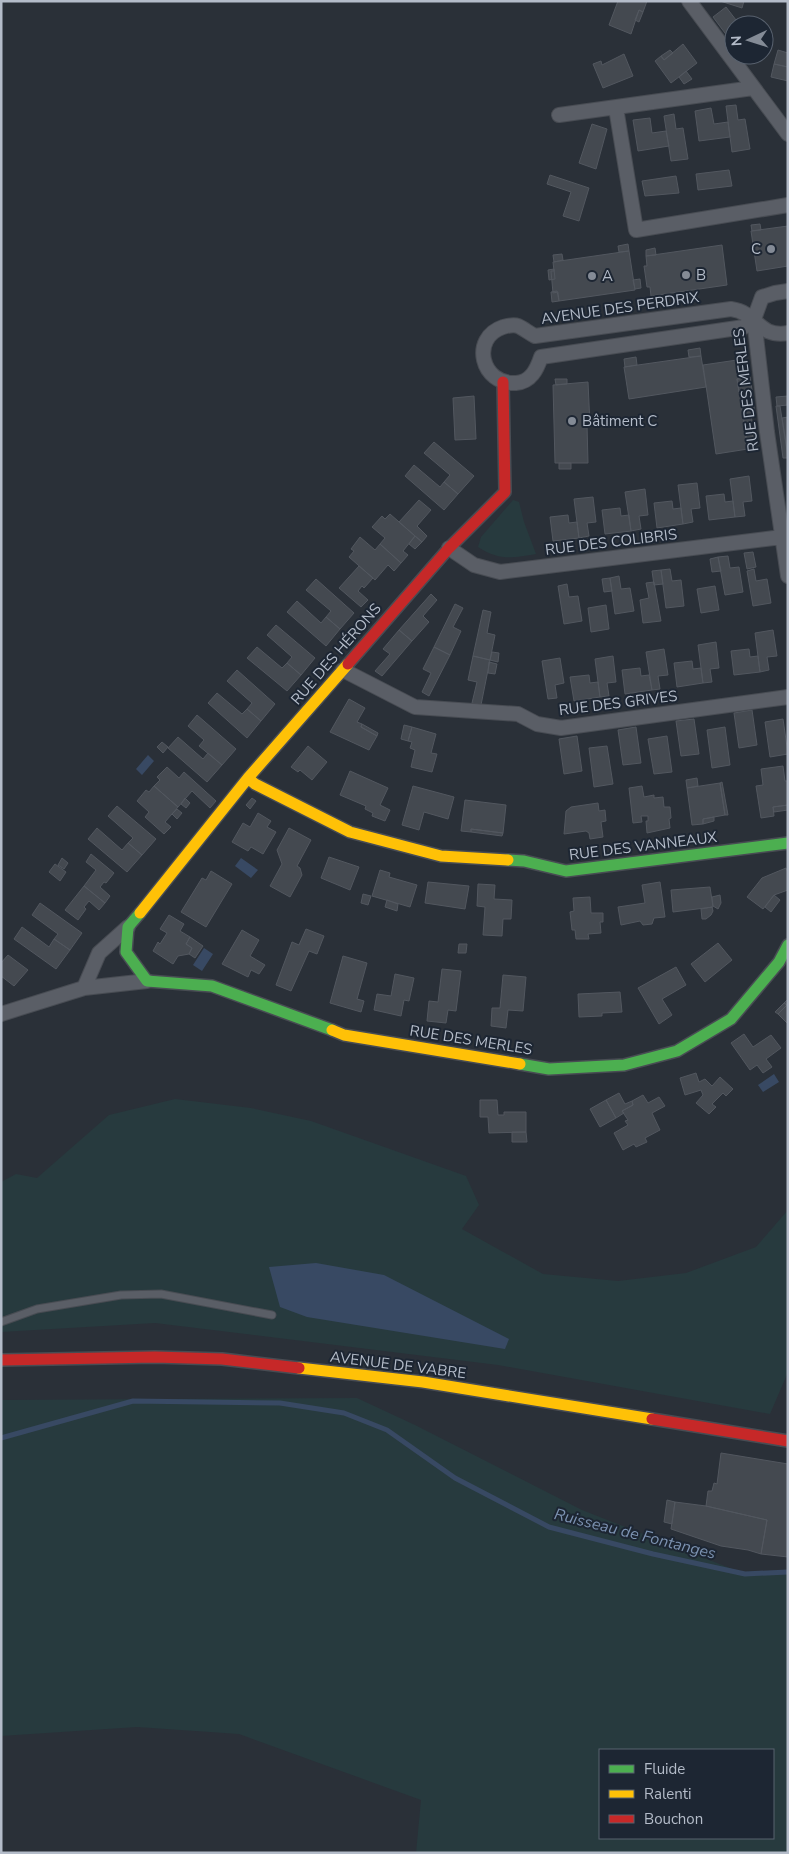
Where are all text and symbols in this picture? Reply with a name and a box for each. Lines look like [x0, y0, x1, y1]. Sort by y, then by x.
north arrow [724, 15, 774, 65]
text: N [727, 35, 746, 47]
place label: C [751, 239, 761, 259]
marker: C [765, 243, 777, 255]
place label: B [696, 265, 706, 285]
place label: A [602, 266, 613, 286]
marker: B [680, 269, 692, 281]
marker: A [586, 270, 598, 282]
street label: AVENUE DES PERDRIX [540, 287, 701, 329]
street label: RUE DES MERLES [729, 327, 763, 453]
place label: Bâtiment C [582, 411, 657, 431]
marker: Bâtiment C [566, 415, 578, 427]
street label: RUE DES COLIBRIS [544, 524, 678, 560]
street label: RUE DES HÉRONS [286, 599, 386, 709]
street label: RUE DES GRIVES [558, 686, 678, 720]
street label: RUE DES VANNEAUX [568, 827, 718, 865]
street label: RUE DES MERLES [408, 1020, 534, 1060]
street label: AVENUE DE VABRE [329, 1347, 467, 1383]
water label: Ruisseau de Fontanges [552, 1503, 718, 1565]
legend [599, 1749, 774, 1839]
text: Fluide [644, 1759, 685, 1779]
text: Ralenti [644, 1784, 692, 1804]
text: Bouchon [644, 1809, 703, 1829]

